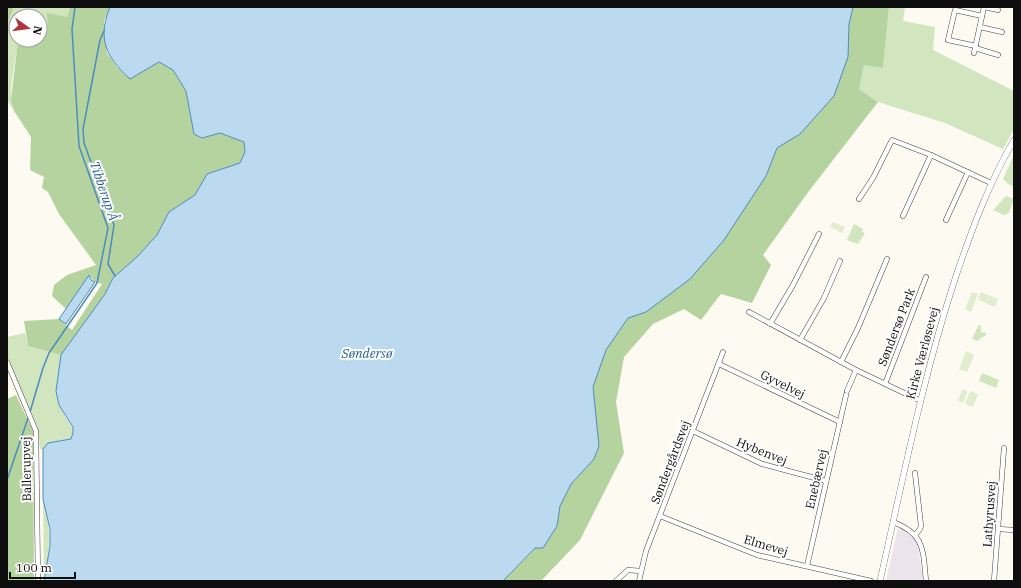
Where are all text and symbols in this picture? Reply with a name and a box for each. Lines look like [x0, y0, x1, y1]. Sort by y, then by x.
north arrow [8, 8, 48, 48]
text: N [30, 25, 46, 37]
water label: Tibberup Å [86, 159, 122, 223]
street label: Søndersø Park [874, 286, 918, 368]
street label: Kirke Værløsevej [902, 305, 942, 401]
water label: Søndersø [341, 345, 393, 362]
street label: Gyvelvej [758, 367, 808, 401]
street label: Søndergårdsvej [647, 418, 693, 506]
street label: Hybenvej [734, 434, 790, 468]
street label: Ballerupvej [18, 436, 34, 502]
street label: Enebærvej [802, 448, 830, 510]
street label: Lathyrusvej [979, 480, 999, 548]
street label: Elmevej [742, 531, 790, 559]
scale bar [10, 554, 75, 580]
text: 100 m [16, 560, 52, 575]

